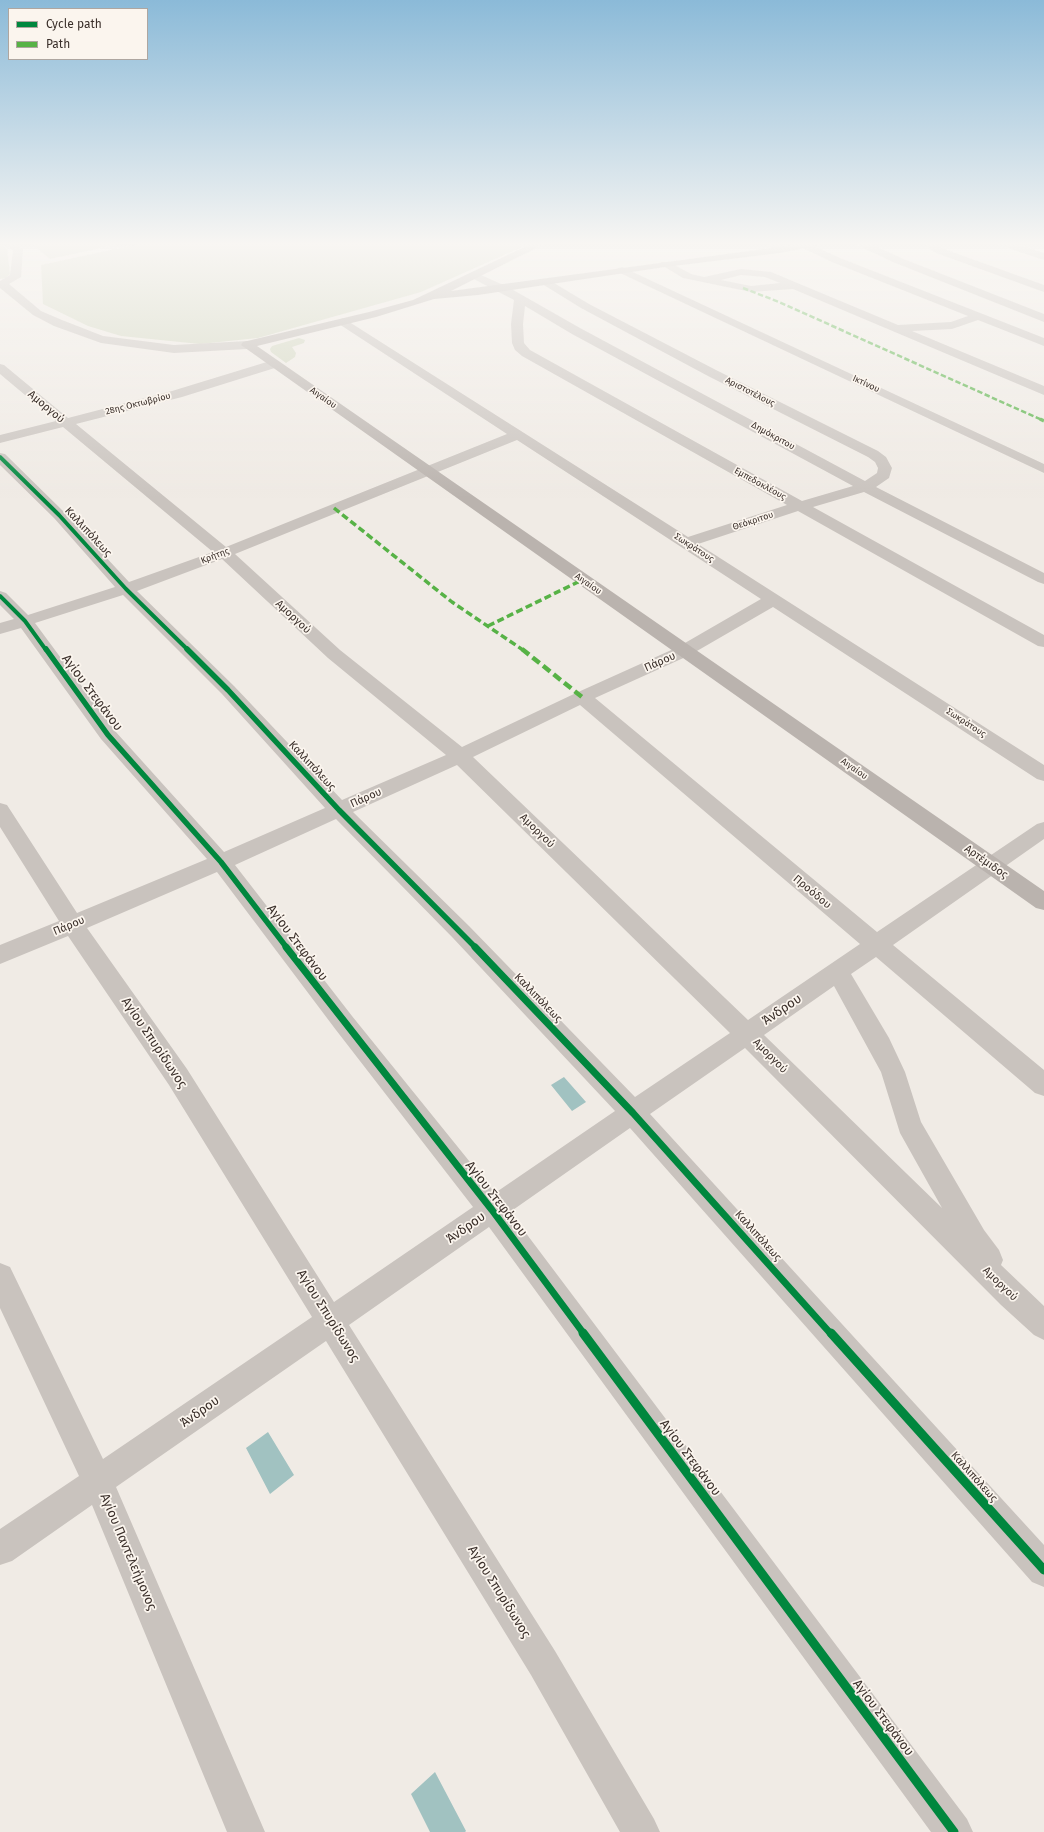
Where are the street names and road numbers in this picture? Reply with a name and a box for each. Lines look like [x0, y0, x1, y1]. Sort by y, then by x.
street label: Ικτίνου [851, 373, 881, 395]
street label: Αριστοτέλους [723, 375, 777, 409]
street label: Αιγαίου [308, 385, 338, 411]
street label: Αμοργού [25, 388, 67, 426]
street label: 28ης Οκτωβρίου [104, 391, 172, 417]
street label: Δημόκριτου [749, 420, 797, 452]
street label: Εμπεδοκλέους [732, 465, 788, 503]
street label: Καλλιπόλεως [62, 504, 114, 560]
street label: Θεόκριτου [731, 509, 775, 533]
street label: Σωκράτους [672, 531, 716, 565]
street label: Κρήτης [199, 546, 231, 566]
street label: Αιγαίου [573, 571, 603, 597]
street label: Αμοργού [273, 597, 313, 637]
street label: Πάρου [642, 649, 678, 675]
street label: Αγίου Στεφάνου [58, 652, 126, 734]
street label: Σωκράτους [944, 706, 988, 740]
street label: Καλλιπόλεως [286, 738, 338, 794]
street label: Αιγαίου [839, 756, 869, 782]
street label: Πάρου [348, 785, 384, 811]
street label: Αμοργού [517, 811, 557, 851]
street label: Αρτέμιδος [962, 842, 1010, 882]
street label: Προόδου [790, 872, 834, 912]
street label: Αγίου Στεφάνου [263, 902, 331, 984]
street label: Πάρου [51, 913, 87, 939]
street label: Καλλιπόλεως [511, 971, 565, 1025]
street label: Άνδρου [759, 991, 805, 1029]
street label: Αγίου Σπυρίδωνος [118, 995, 190, 1091]
street label: Αμοργού [750, 1036, 790, 1076]
street label: Αγίου Στεφάνου [462, 1158, 530, 1240]
street label: Καλλιπόλεως [732, 1208, 784, 1264]
street label: Άνδρου [443, 1209, 489, 1247]
street label: Αμοργού [980, 1264, 1020, 1304]
street label: Αγίου Σπυρίδωνος [293, 1267, 363, 1365]
street label: Άνδρου [177, 1393, 223, 1431]
street label: Αγίου Στεφάνου [656, 1417, 724, 1499]
street label: Καλλιπόλεως [948, 1449, 1000, 1505]
street label: Αγίου Παντελεήμονος [96, 1491, 160, 1613]
street label: Αγίου Σπυρίδωνος [464, 1543, 534, 1641]
street label: Αγίου Στεφάνου [849, 1677, 917, 1759]

